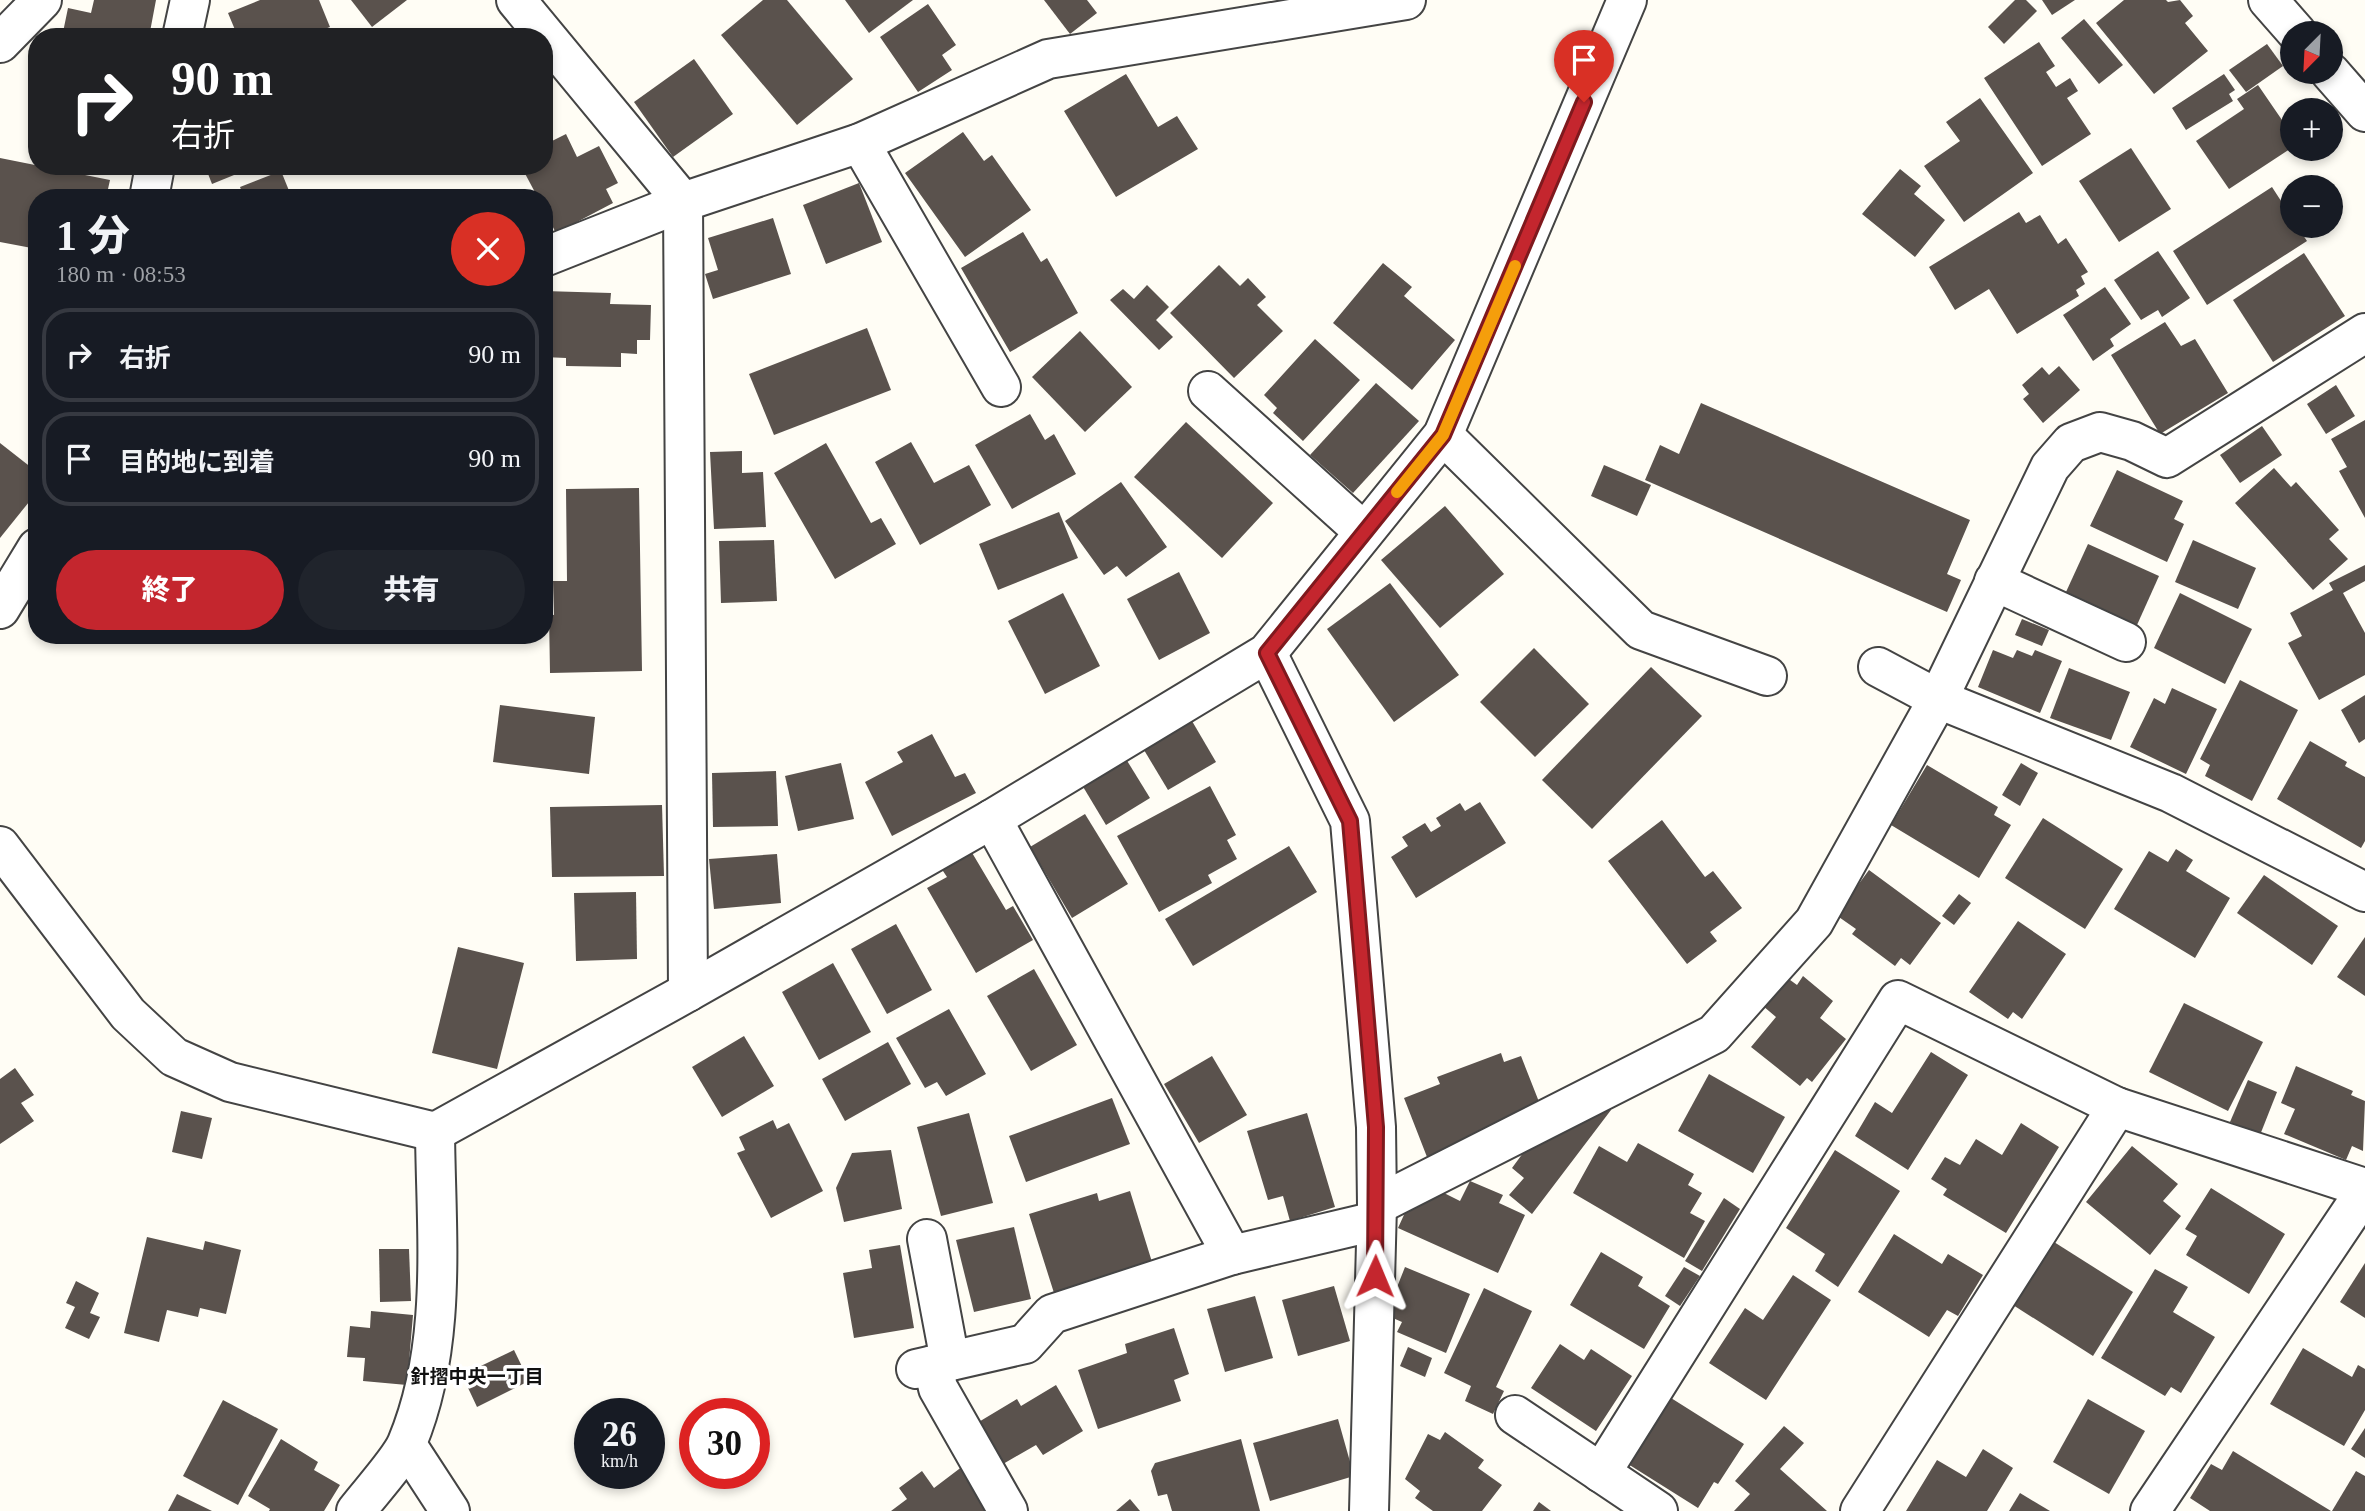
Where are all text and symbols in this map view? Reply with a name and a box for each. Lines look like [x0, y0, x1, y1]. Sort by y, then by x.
north arrow [2280, 21, 2343, 84]
map controls [2280, 21, 2343, 238]
pin [1554, 30, 1614, 102]
icon: arrive [1565, 41, 1603, 79]
text: 90 m [171, 51, 273, 106]
icon: right [56, 56, 147, 147]
button: + [2280, 98, 2343, 161]
text: 右折 [171, 117, 235, 153]
button: − [2280, 175, 2343, 238]
button: close [451, 212, 525, 286]
text: 1 分 [56, 213, 130, 259]
text: 180 m · 08:53 [56, 262, 186, 287]
icon: right [60, 336, 98, 374]
text: 90 m [468, 340, 521, 369]
text: 右折 [119, 344, 171, 373]
icon: arrive [60, 440, 98, 478]
text: 90 m [468, 444, 521, 473]
text: 目的地に到着 [119, 448, 275, 477]
button: 終了 [56, 550, 284, 630]
button: 共有 [298, 550, 525, 630]
position arrow [1338, 1239, 1412, 1313]
district label: 針摺中央一丁目 [410, 1366, 544, 1387]
speed limit sign: 30 [679, 1398, 770, 1489]
text: 26 [602, 1415, 637, 1454]
text: km/h [601, 1451, 638, 1471]

